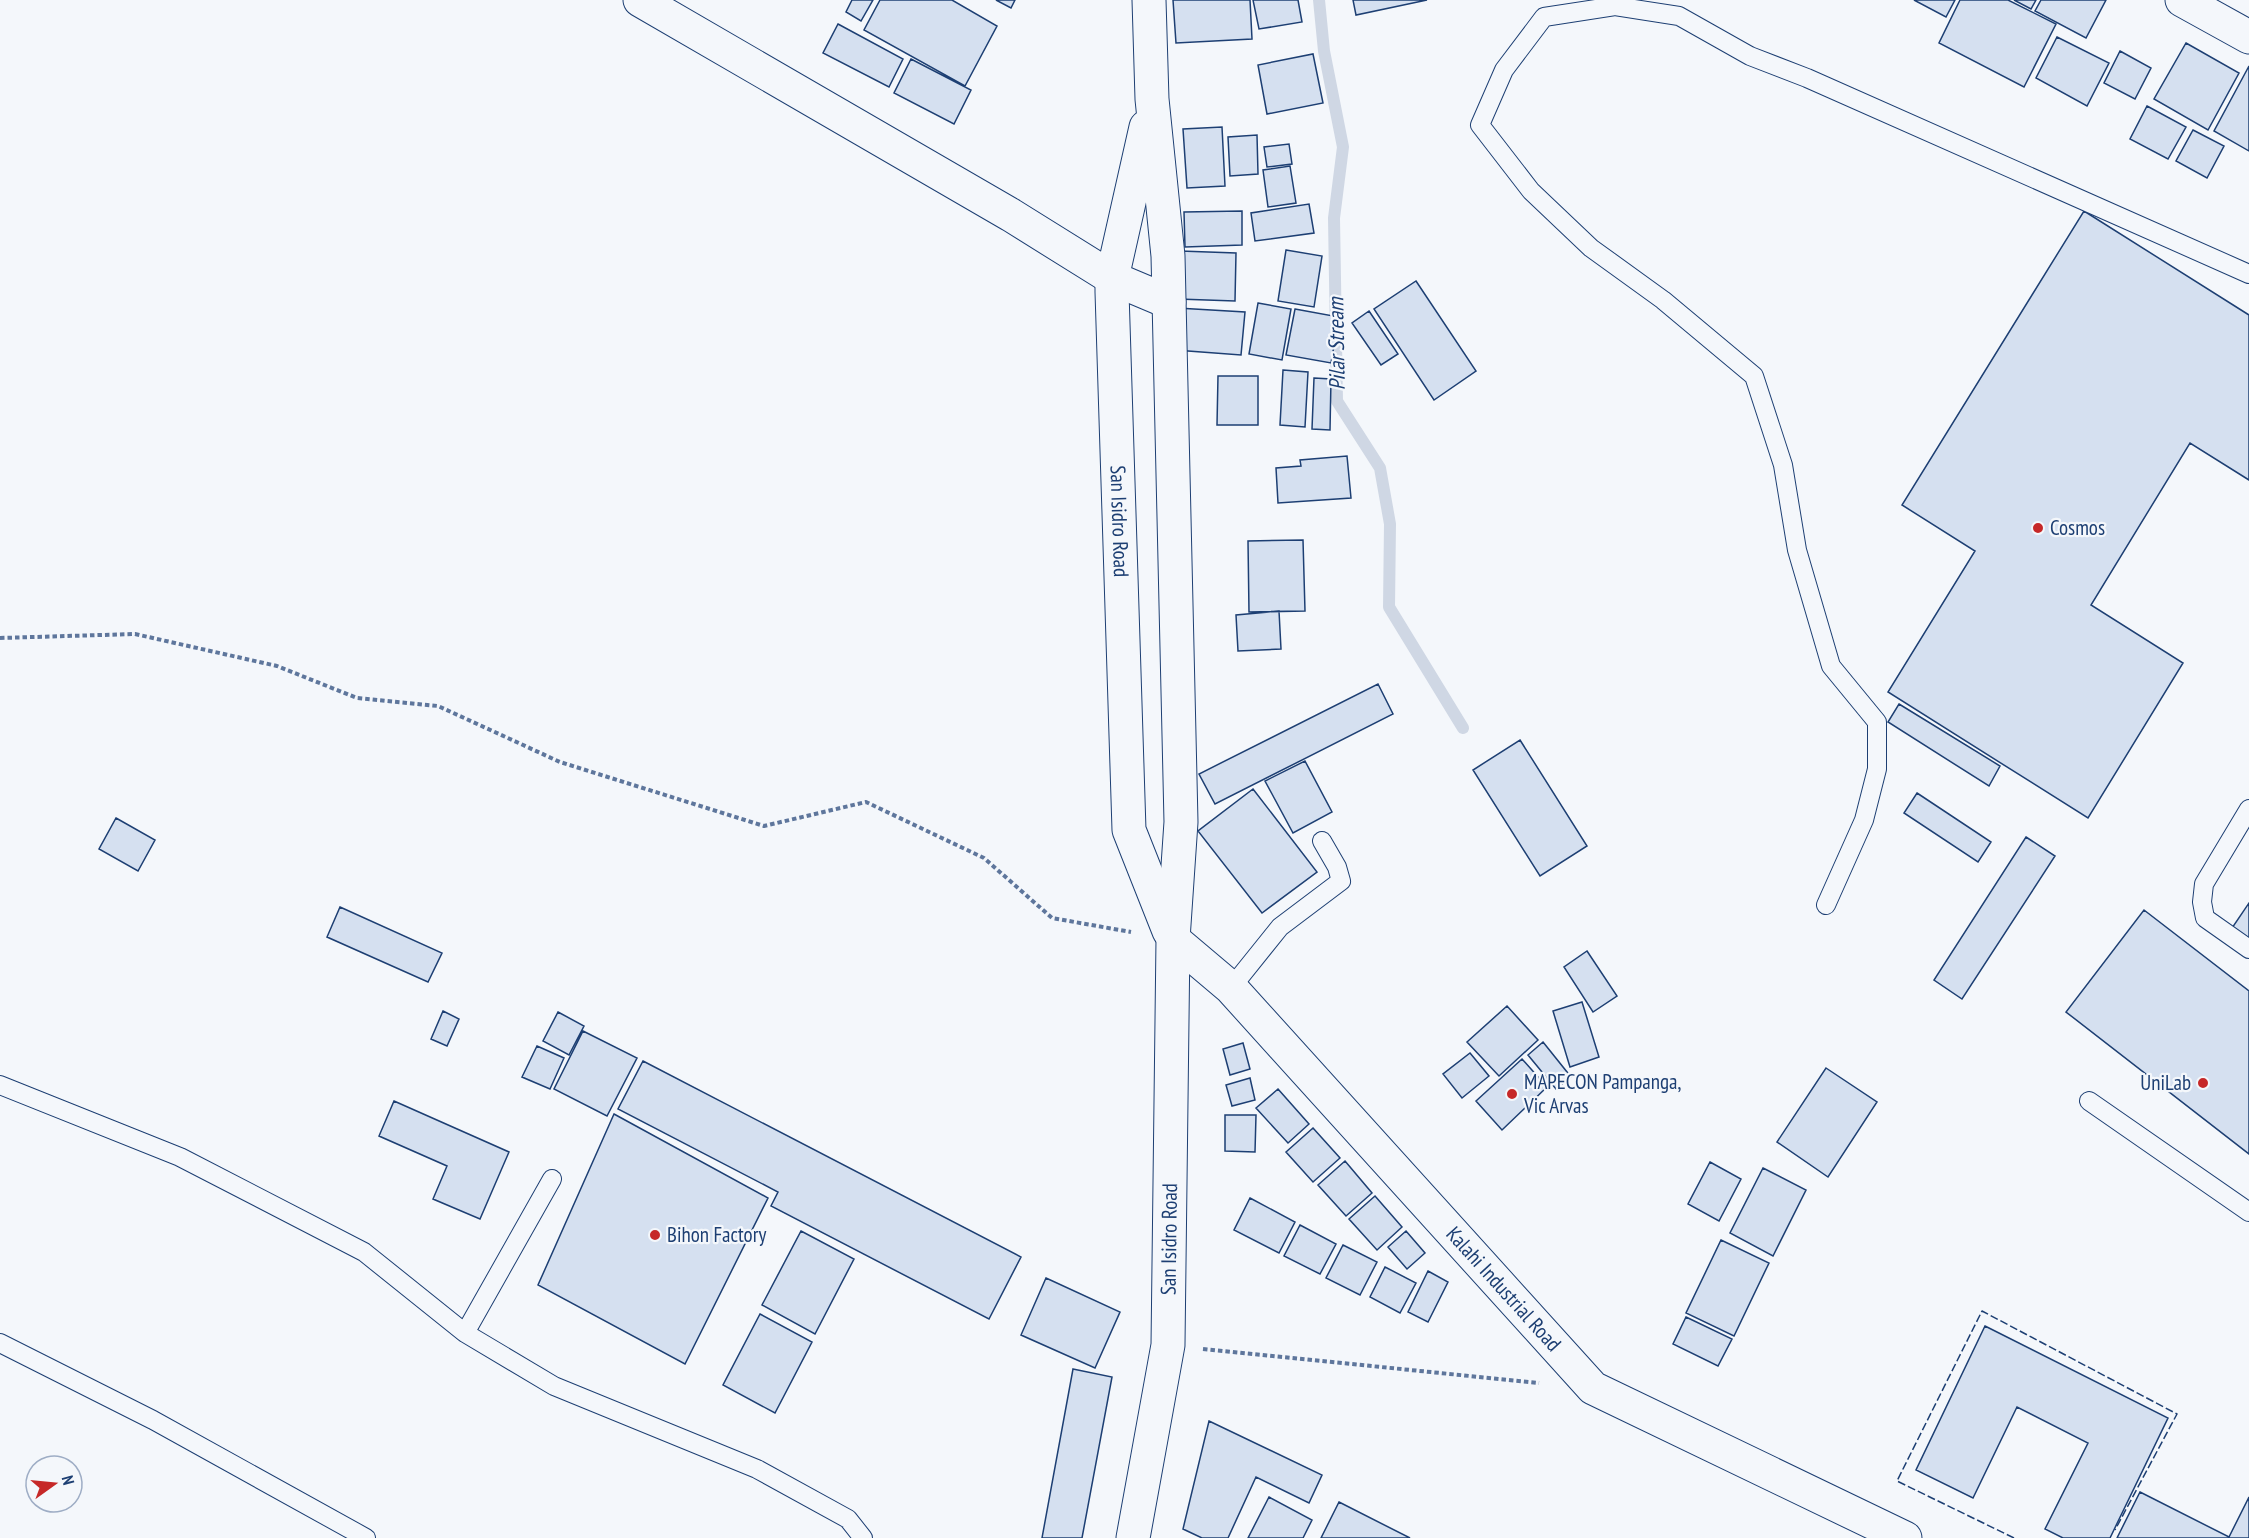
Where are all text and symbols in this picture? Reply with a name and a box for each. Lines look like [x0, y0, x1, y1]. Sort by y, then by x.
water label: Pilar Stream [1321, 296, 1351, 391]
street label: San Isidro Road [1104, 465, 1135, 577]
place label: Cosmos [2050, 514, 2105, 541]
marker: Cosmos [2031, 521, 2045, 535]
place label: MAPECON Pampanga, Vic Arvas [1523, 1068, 1681, 1119]
place label: UniLab [2140, 1069, 2191, 1096]
marker: UniLab [2196, 1076, 2210, 1090]
marker: MAPECON Pampanga, Vic Arvas [1505, 1087, 1519, 1101]
street label: San Isidro Road [1155, 1183, 1183, 1295]
place label: Bihon Factory [667, 1221, 766, 1248]
street label: Kalahi Industrial Road [1440, 1221, 1567, 1357]
marker: Bihon Factory [648, 1228, 662, 1242]
north arrow [24, 1454, 84, 1514]
text: N [58, 1473, 79, 1487]

